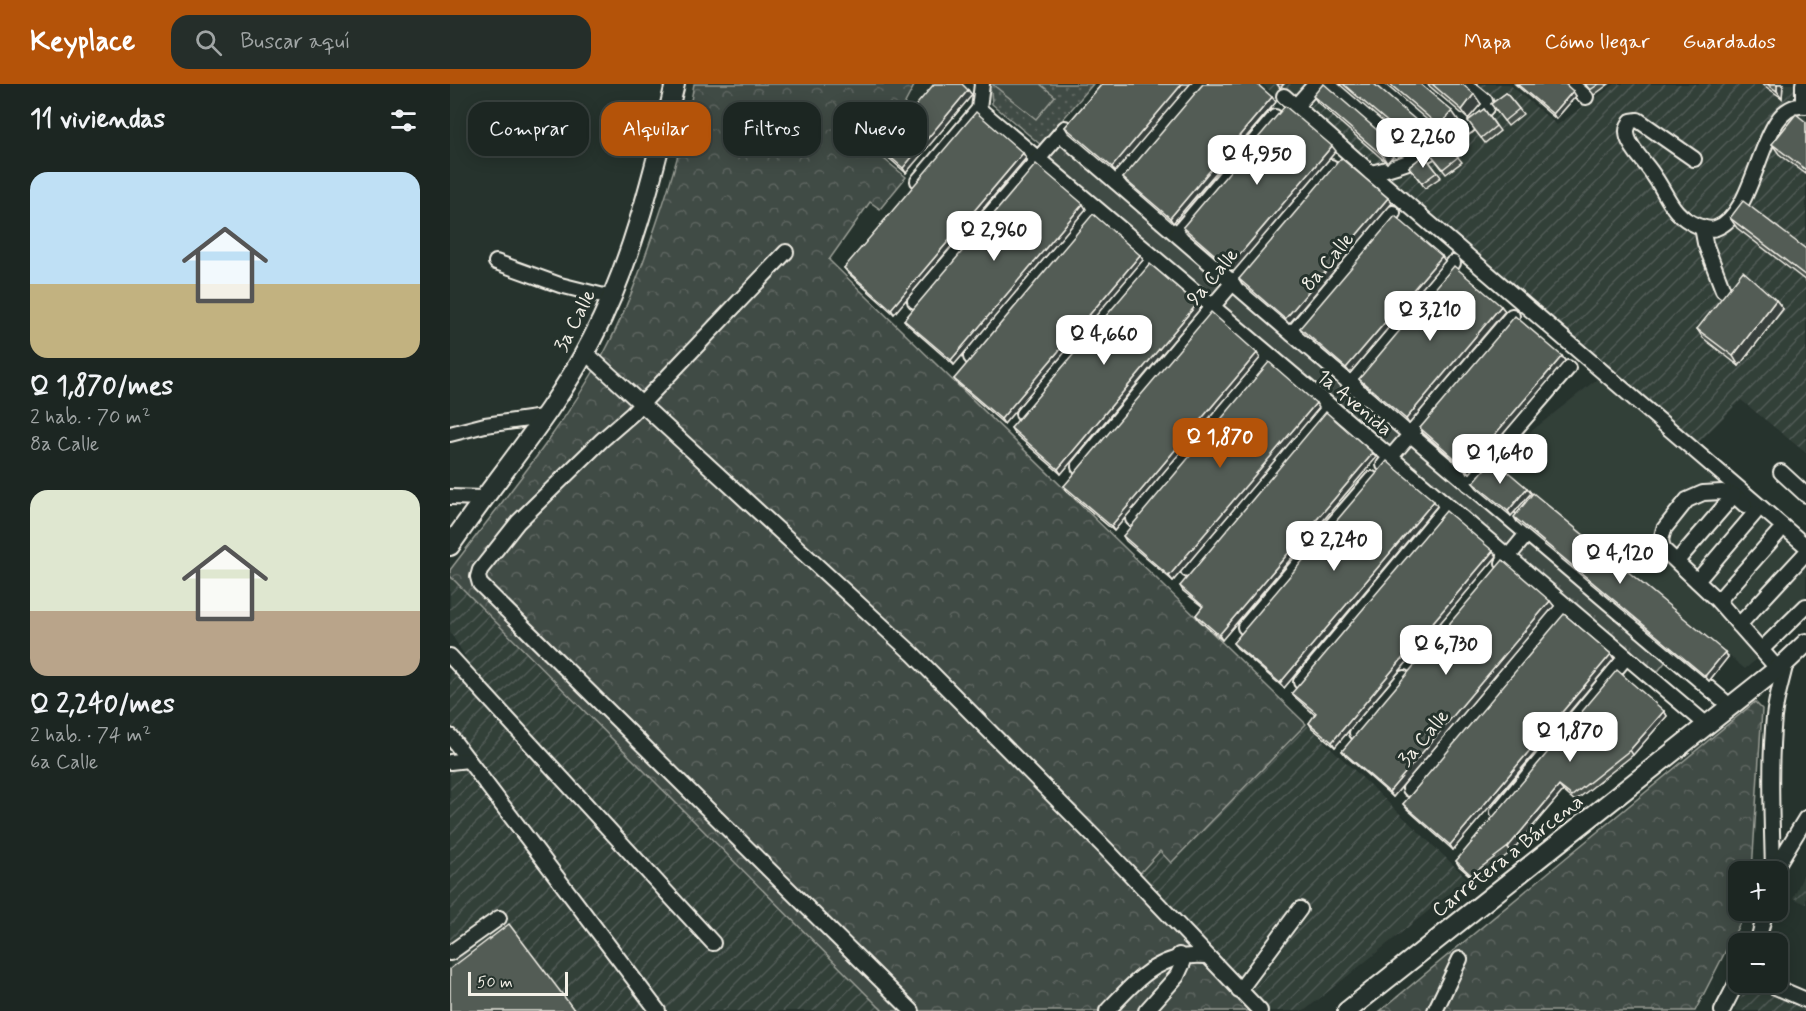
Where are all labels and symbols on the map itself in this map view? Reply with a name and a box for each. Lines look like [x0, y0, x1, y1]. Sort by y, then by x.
pin: Q 2,260 [1368, 118, 1478, 169]
pin: Q 4,950 [1202, 135, 1312, 186]
pin: Q 2,960 [939, 211, 1049, 262]
street label: 8a Calle [1296, 227, 1361, 297]
street label: 9a Calle [1181, 242, 1245, 312]
street label: 3a Calle [548, 285, 603, 357]
pin: Q 3,210 [1375, 291, 1485, 342]
pin: Q 4,660 [1049, 315, 1159, 366]
street label: 1a Avenida [1310, 363, 1398, 443]
pin: Q 1,870 [1165, 418, 1275, 469]
pin: Q 1,640 [1445, 434, 1555, 485]
pin: Q 2,240 [1279, 521, 1389, 572]
pin: Q 4,120 [1565, 534, 1675, 585]
pin: Q 6,730 [1391, 625, 1501, 676]
street label: 3a Calle [1392, 704, 1456, 772]
pin: Q 1,870 [1515, 712, 1625, 763]
street label: Carretera a Bárcena [1426, 788, 1589, 924]
scale bar [468, 969, 568, 996]

